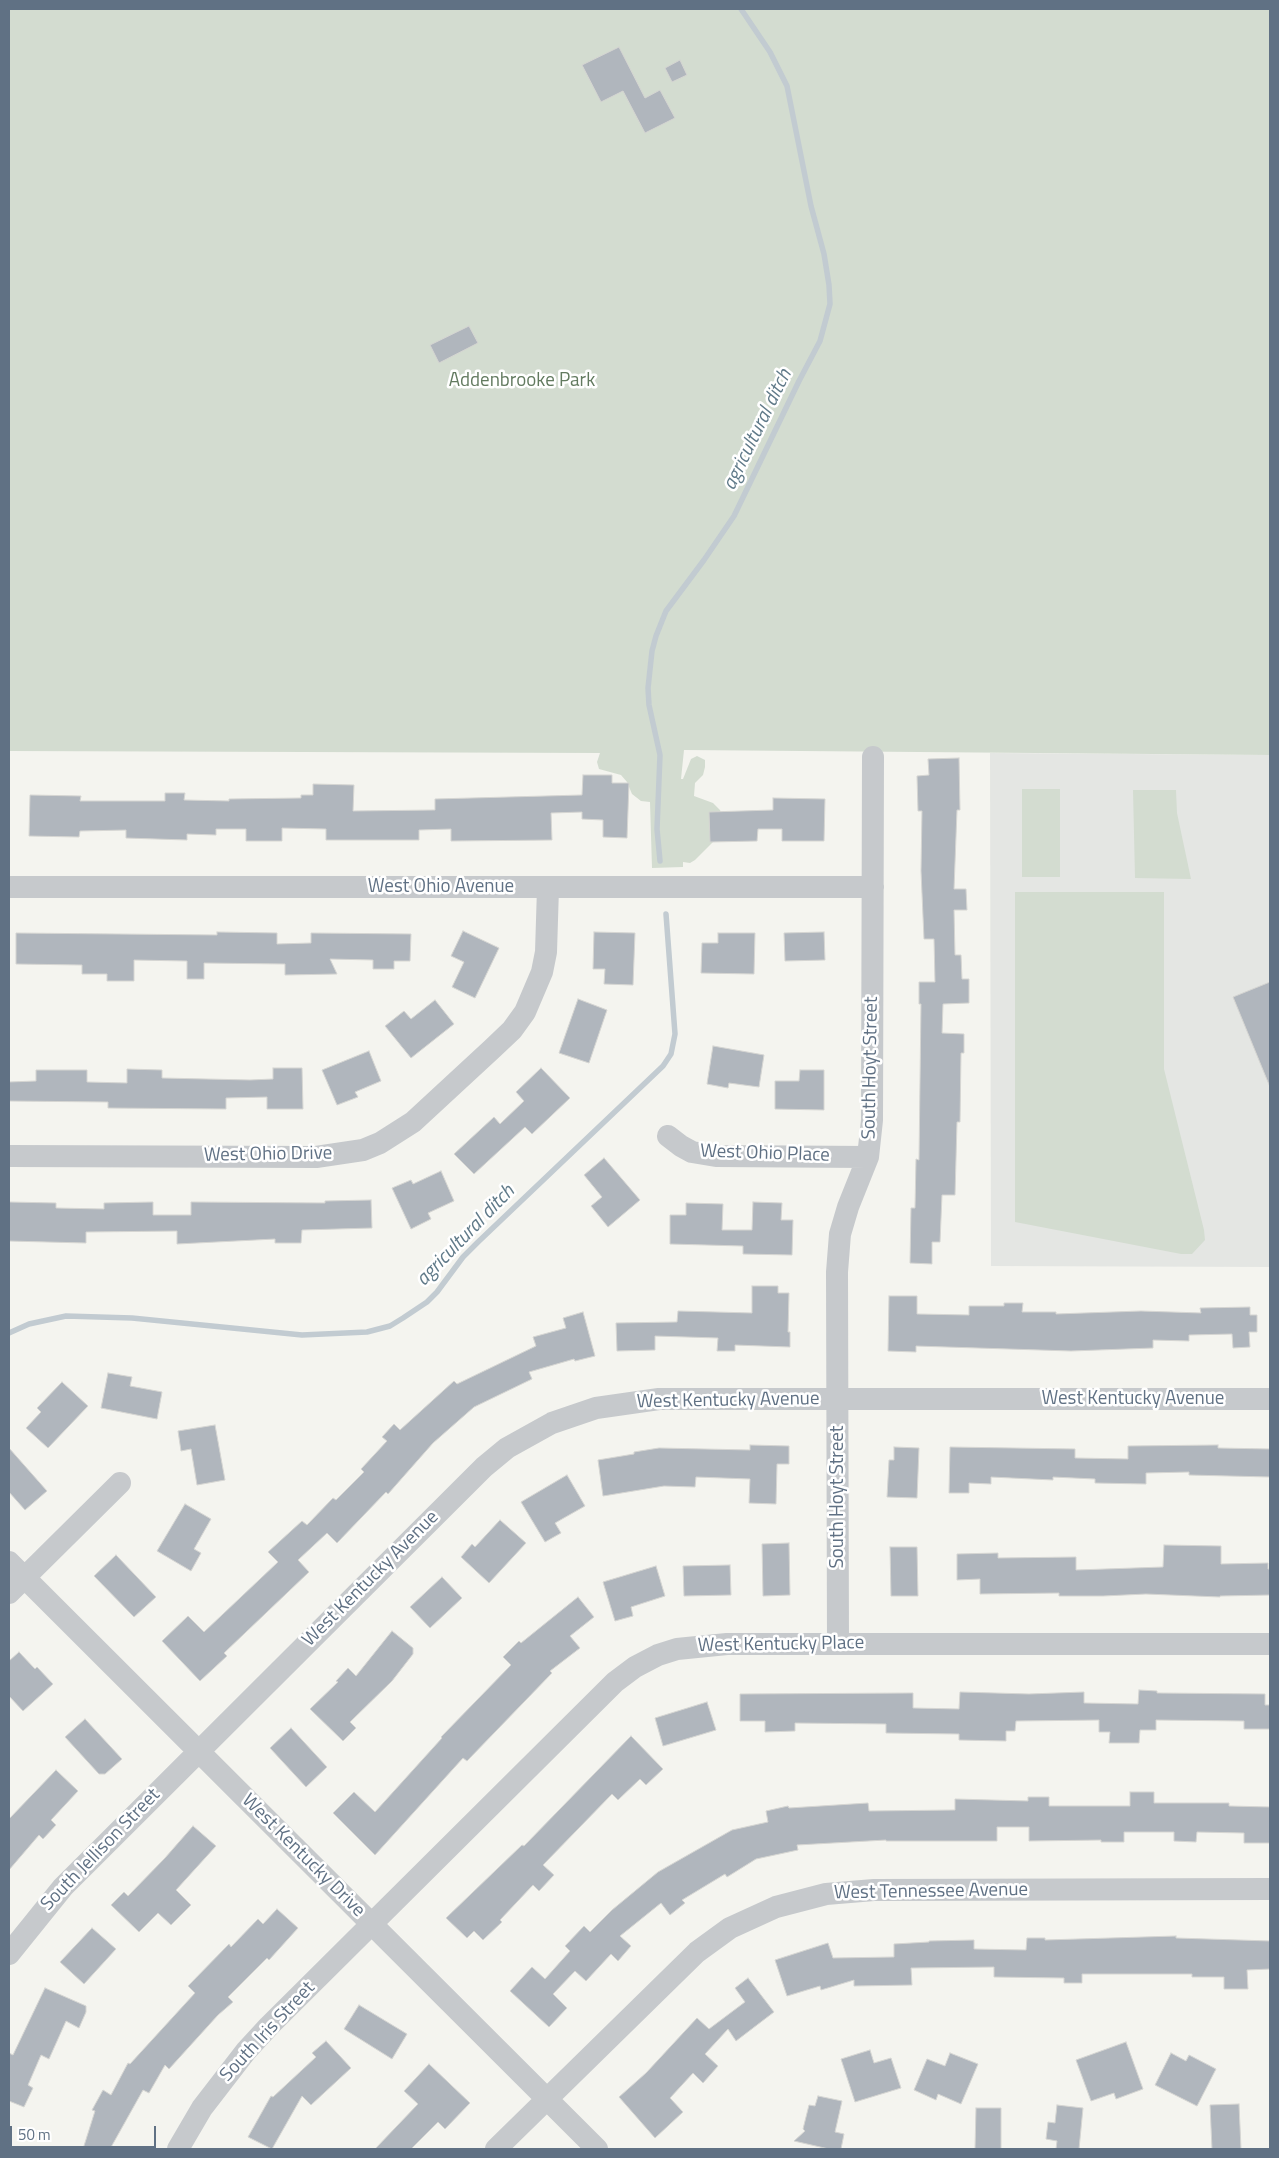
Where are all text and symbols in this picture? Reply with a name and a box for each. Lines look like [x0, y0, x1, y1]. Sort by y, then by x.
water label: agricultural ditch [718, 366, 798, 494]
park label: Addenbrooke Park [449, 370, 595, 392]
street label: West Ohio Avenue [368, 876, 514, 898]
street label: South Hoyt Street [858, 996, 884, 1140]
street label: West Ohio Place [700, 1140, 830, 1168]
street label: West Ohio Drive [204, 1142, 332, 1168]
water label: agricultural ditch [412, 1180, 520, 1292]
street label: West Kentucky Avenue [636, 1388, 820, 1414]
street label: West Kentucky Avenue [1042, 1388, 1224, 1410]
street label: South Hoyt Street [827, 1425, 849, 1569]
street label: West Kentucky Avenue [298, 1506, 444, 1652]
street label: West Kentucky Place [698, 1632, 864, 1658]
street label: South Jellison Street [37, 1784, 165, 1916]
street label: West Kentucky Drive [237, 1790, 369, 1922]
street label: West Tennessee Avenue [834, 1879, 1028, 1905]
street label: South Iris Street [216, 1977, 320, 2087]
scale bar [12, 2116, 159, 2148]
text: 50 m [18, 2123, 51, 2146]

